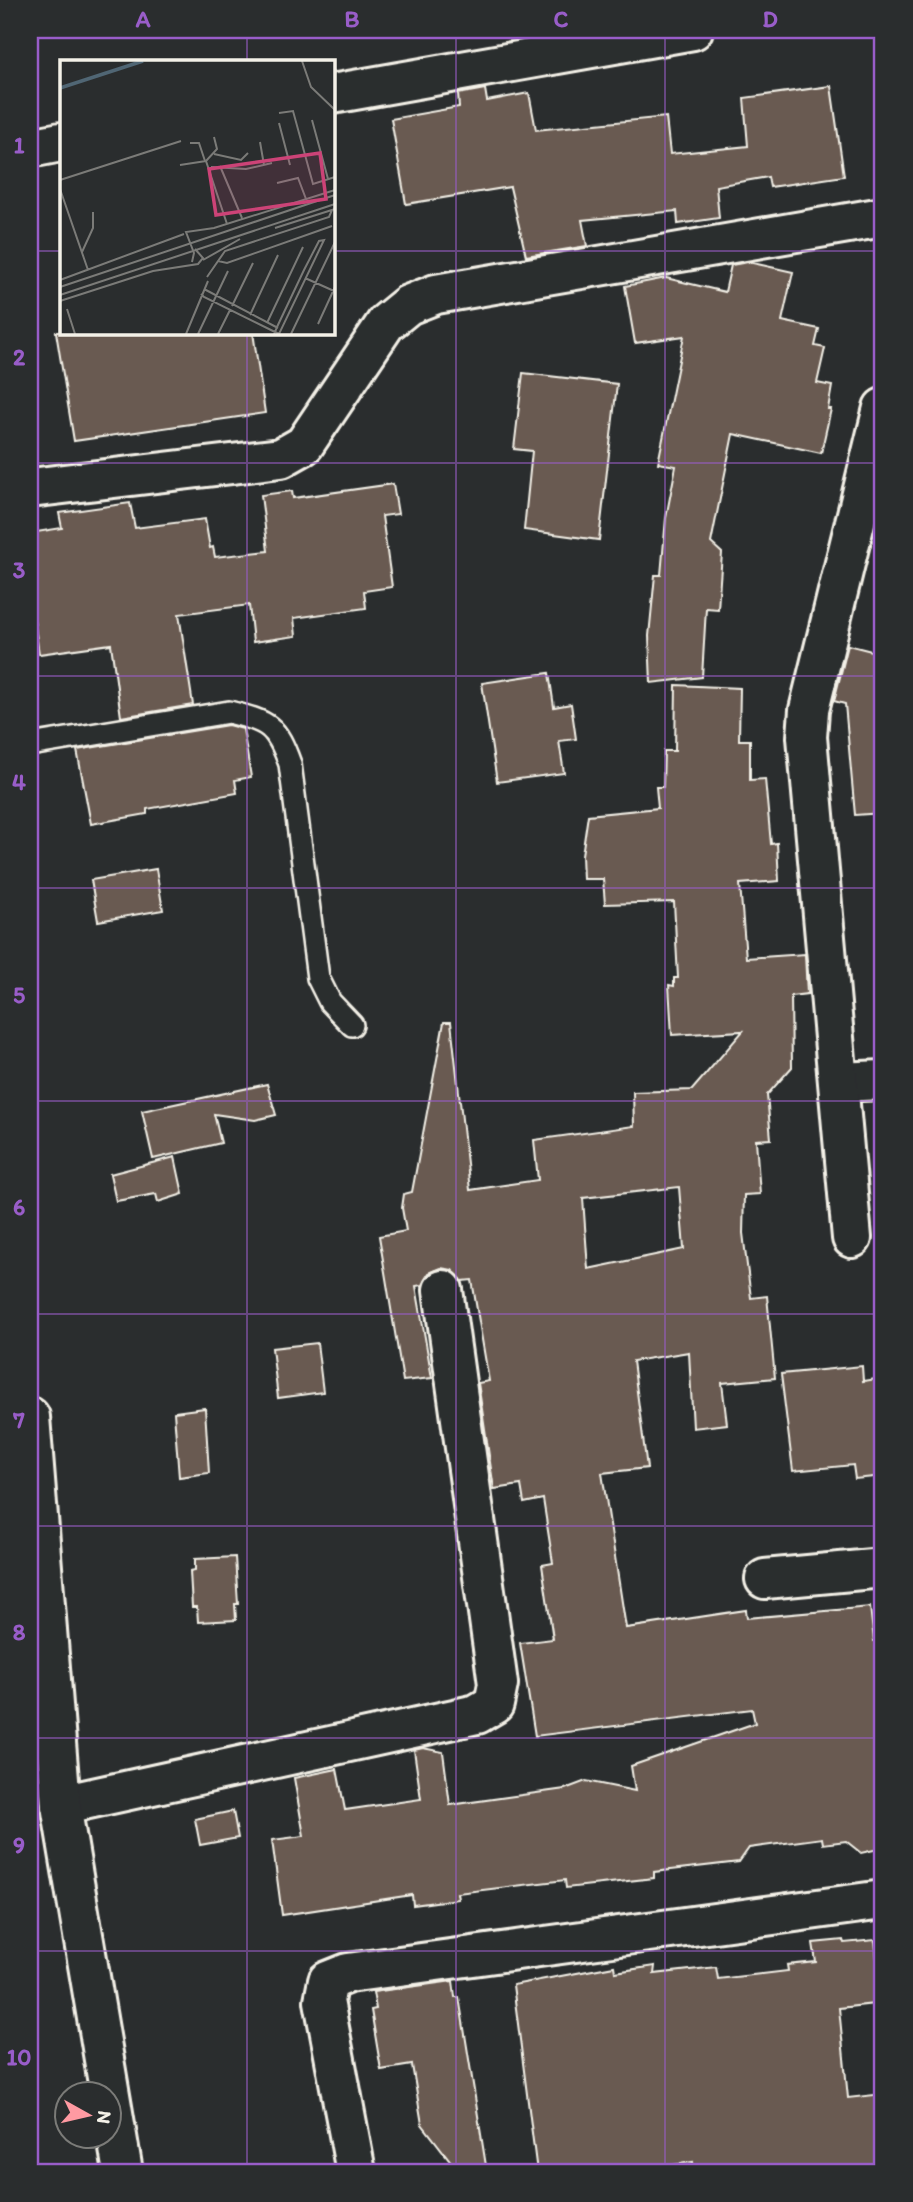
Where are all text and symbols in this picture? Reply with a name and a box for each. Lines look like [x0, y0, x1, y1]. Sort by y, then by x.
text: A [135, 5, 151, 33]
text: B [345, 5, 360, 33]
text: C [554, 5, 569, 33]
text: D [762, 5, 778, 33]
inset map [60, 60, 334, 334]
text: 1 [14, 131, 25, 159]
text: 2 [13, 343, 26, 371]
text: 3 [13, 556, 26, 584]
text: 4 [12, 768, 26, 796]
text: 5 [13, 981, 25, 1009]
text: 6 [13, 1193, 25, 1221]
text: 7 [12, 1406, 25, 1434]
text: 8 [13, 1618, 26, 1646]
text: 9 [13, 1831, 25, 1859]
text: 10 [7, 2043, 31, 2071]
north arrow [52, 2080, 122, 2150]
text: N [92, 2109, 117, 2125]

